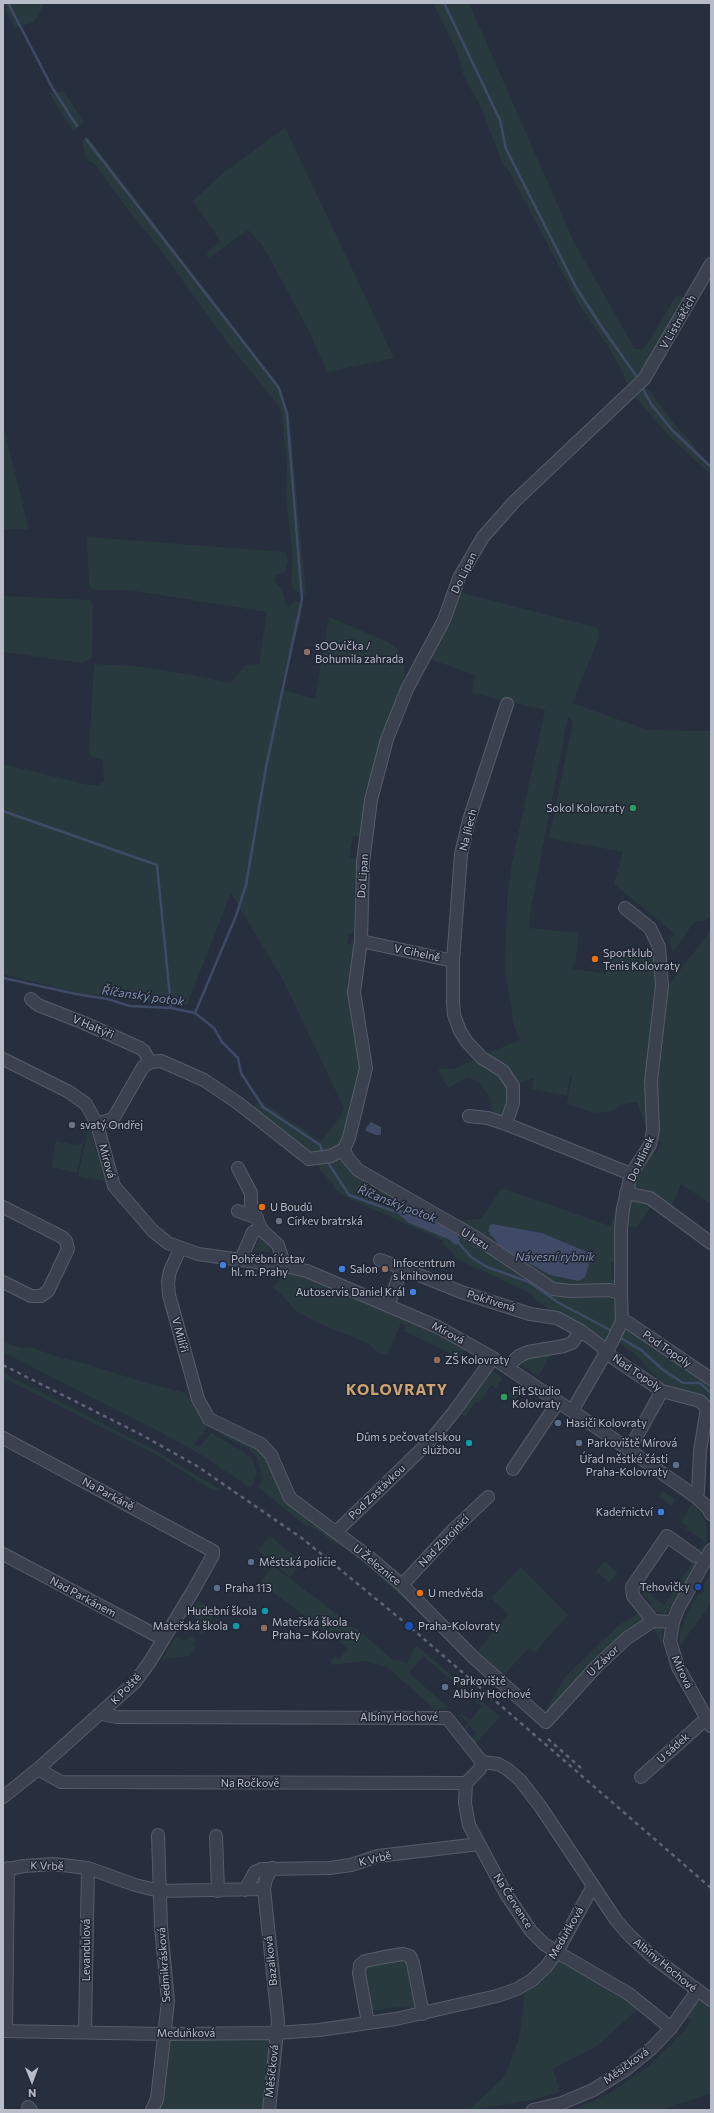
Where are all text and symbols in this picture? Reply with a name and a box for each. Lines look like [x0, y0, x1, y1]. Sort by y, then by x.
street label: V Listnáčích [657, 293, 699, 351]
street label: Do Lipan [448, 550, 480, 596]
place label: sOOvička / Bohumila zahrada [315, 639, 404, 665]
marker: sOOvička / Bohumila zahrada [302, 647, 312, 657]
place label: Sokol Kolovraty [546, 801, 625, 815]
marker: Sokol Kolovraty [628, 803, 638, 813]
street label: Na Jílech [456, 808, 480, 852]
street label: Do Lipan [355, 853, 371, 899]
street label: V Cihelně [393, 942, 441, 964]
place label: Sportklub Tenis Kolovraty [603, 946, 680, 972]
marker: Sportklub Tenis Kolovraty [590, 954, 600, 964]
water label: Říčanský potok [101, 983, 185, 1009]
street label: V Haltýři [70, 1012, 116, 1042]
place label: svatý Ondřej [80, 1118, 143, 1132]
marker: svatý Ondřej [67, 1120, 77, 1130]
street label: Do Hlinek [625, 1134, 657, 1184]
street label: Mírová [96, 1142, 118, 1180]
water label: Říčanský potok [356, 1182, 438, 1226]
place label: U Boudů [270, 1200, 312, 1214]
marker: U Boudů [257, 1202, 267, 1212]
place label: Církev bratrská [287, 1214, 363, 1228]
marker: Církev bratrská [274, 1216, 284, 1226]
street label: U Jezu [458, 1225, 492, 1253]
water label: Návesní rybník [515, 1250, 595, 1264]
place label: Pohřební ústav hl. m. Prahy [231, 1252, 305, 1278]
place label: Infocentrum s knihovnou [393, 1256, 455, 1282]
marker: Pohřební ústav hl. m. Prahy [218, 1260, 228, 1270]
place label: Salon [350, 1262, 378, 1276]
marker: Salon [337, 1264, 347, 1274]
marker: Infocentrum s knihovnou [380, 1264, 390, 1274]
place label: Autoservis Daniel Král [296, 1285, 405, 1299]
marker: Autoservis Daniel Král [408, 1287, 418, 1297]
street label: Pokřivená [465, 1287, 517, 1315]
street label: V Milíři [169, 1316, 191, 1354]
street label: Mírová [429, 1319, 467, 1347]
street label: Pod Topoly [640, 1328, 694, 1370]
street label: Nad Topoly [610, 1352, 664, 1394]
place label: ZŠ Kolovraty [445, 1353, 510, 1367]
marker: ZŠ Kolovraty [432, 1355, 442, 1365]
district label: KOLOVRATY [346, 1381, 448, 1399]
place label: Fit Studio Kolovraty [512, 1384, 561, 1410]
marker: Fit Studio Kolovraty [499, 1392, 509, 1402]
place label: Hasiči Kolovraty [566, 1416, 647, 1430]
marker: Hasiči Kolovraty [553, 1418, 563, 1428]
place label: Dům s pečovatelskou službou [356, 1430, 461, 1456]
place label: Parkoviště Mírová [587, 1436, 677, 1450]
marker: Dům s pečovatelskou službou [464, 1438, 474, 1448]
marker: Parkoviště Mírová [574, 1438, 584, 1448]
place label: Úřad městké části Praha-Kolovraty [580, 1452, 668, 1478]
marker: Úřad městké části Praha-Kolovraty [671, 1460, 681, 1470]
street label: Pod Zastávkou [346, 1462, 408, 1522]
street label: Na Parkáně [80, 1475, 136, 1513]
place label: Kadeřnictví [596, 1505, 653, 1519]
marker: Kadeřnictví [656, 1507, 666, 1517]
street label: Nad Zbrojnicí [416, 1512, 472, 1570]
street label: U Železnice [350, 1542, 404, 1588]
place label: Městská policie [259, 1555, 336, 1569]
marker: Městská policie [246, 1557, 256, 1567]
street label: Nad Parkánem [48, 1574, 118, 1620]
place label: Tehovičky [640, 1580, 690, 1594]
place label: Praha 113 [225, 1581, 272, 1595]
marker: Tehovičky [693, 1582, 703, 1592]
marker: Praha 113 [212, 1583, 222, 1593]
place label: U medvěda [428, 1586, 483, 1600]
marker: U medvěda [415, 1588, 425, 1598]
place label: Hudební škola [187, 1604, 257, 1618]
marker: Hudební škola [260, 1606, 270, 1616]
place label: Mateřská škola Praha – Kolovraty [272, 1615, 360, 1641]
place label: Mateřská škola [153, 1619, 228, 1633]
place label: Praha-Kolovraty [418, 1619, 500, 1633]
marker: Praha-Kolovraty [403, 1620, 415, 1632]
marker: Mateřská škola [231, 1621, 241, 1631]
marker: Mateřská škola Praha – Kolovraty [259, 1623, 269, 1633]
street label: U Závor [584, 1643, 622, 1679]
street label: Mírová [669, 1653, 695, 1691]
street label: K Poště [108, 1671, 144, 1707]
place label: Parkoviště Albíny Hochové [453, 1674, 531, 1700]
marker: Parkoviště Albíny Hochové [440, 1682, 450, 1692]
street label: Albíny Hochové [360, 1710, 438, 1724]
street label: U sádek [654, 1730, 692, 1766]
street label: Na Ročkově [221, 1776, 279, 1790]
street label: K Vrbě [357, 1849, 393, 1869]
street label: K Vrbě [30, 1859, 64, 1873]
street label: Na Července [490, 1871, 536, 1931]
street label: Meduňková [546, 1904, 586, 1962]
street label: Levandulová [79, 1919, 93, 1981]
street label: Sedmikrásková [155, 1927, 173, 2003]
street label: Bazalková [262, 1935, 280, 1987]
street label: Albíny Hochové [631, 1935, 699, 1995]
street label: Meduňková [157, 2026, 215, 2040]
street label: Měsíčková [263, 2044, 281, 2098]
street label: Měsíčková [601, 2045, 651, 2087]
north arrow [12, 2061, 52, 2101]
text: N [28, 2087, 36, 2100]

